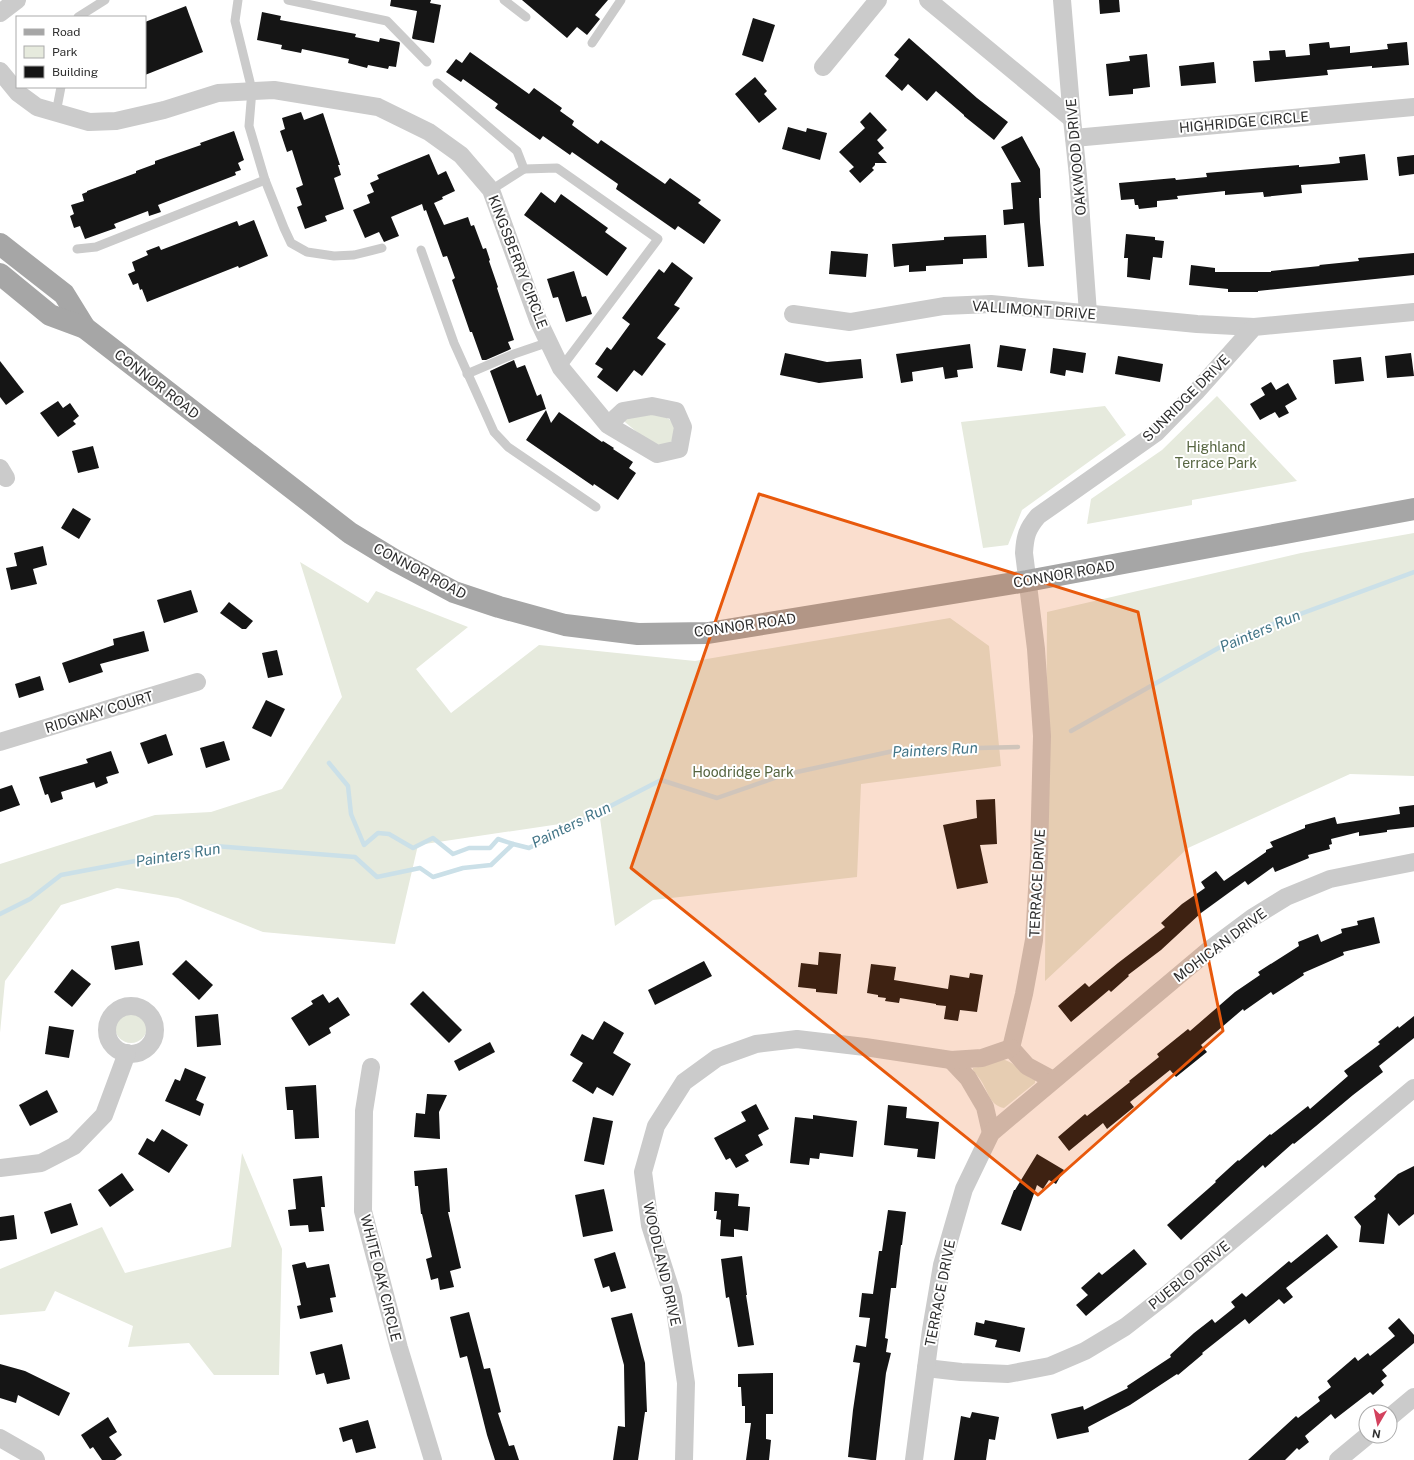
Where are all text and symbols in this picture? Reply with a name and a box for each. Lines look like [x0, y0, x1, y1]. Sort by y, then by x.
legend [16, 16, 146, 88]
text: Road [52, 25, 80, 39]
text: Park [52, 45, 78, 59]
text: Building [52, 65, 98, 79]
street label: OAKWOOD DRIVE [1063, 98, 1089, 216]
street label: HIGHRIDGE CIRCLE [1178, 108, 1310, 136]
street label: KINGSBERRY CIRCLE [485, 193, 551, 331]
street label: VALLIMONT DRIVE [972, 298, 1096, 322]
street label: CONNOR ROAD [112, 346, 202, 422]
street label: SUNRIDGE DRIVE [1139, 351, 1233, 445]
park label: Highland Terrace Park [1175, 439, 1257, 471]
street label: CONNOR ROAD [371, 540, 469, 602]
street label: CONNOR ROAD [1012, 557, 1116, 591]
water label: Painters Run [1217, 606, 1303, 655]
street label: CONNOR ROAD [693, 610, 797, 640]
street label: RIDGWAY COURT [43, 688, 155, 736]
water label: Painters Run [892, 739, 978, 760]
park label: Hoodridge Park [692, 764, 794, 780]
water label: Painters Run [529, 798, 613, 851]
street label: TERRACE DRIVE [1026, 828, 1048, 938]
water label: Painters Run [134, 839, 222, 870]
street label: MOHICAN DRIVE [1170, 905, 1270, 985]
street label: WOODLAND DRIVE [640, 1201, 684, 1327]
street label: WHITE OAK CIRCLE [357, 1213, 405, 1343]
street label: PUEBLO DRIVE [1145, 1237, 1233, 1313]
street label: TERRACE DRIVE [922, 1238, 958, 1348]
north arrow [1358, 1404, 1398, 1444]
text: N [1371, 1427, 1382, 1440]

